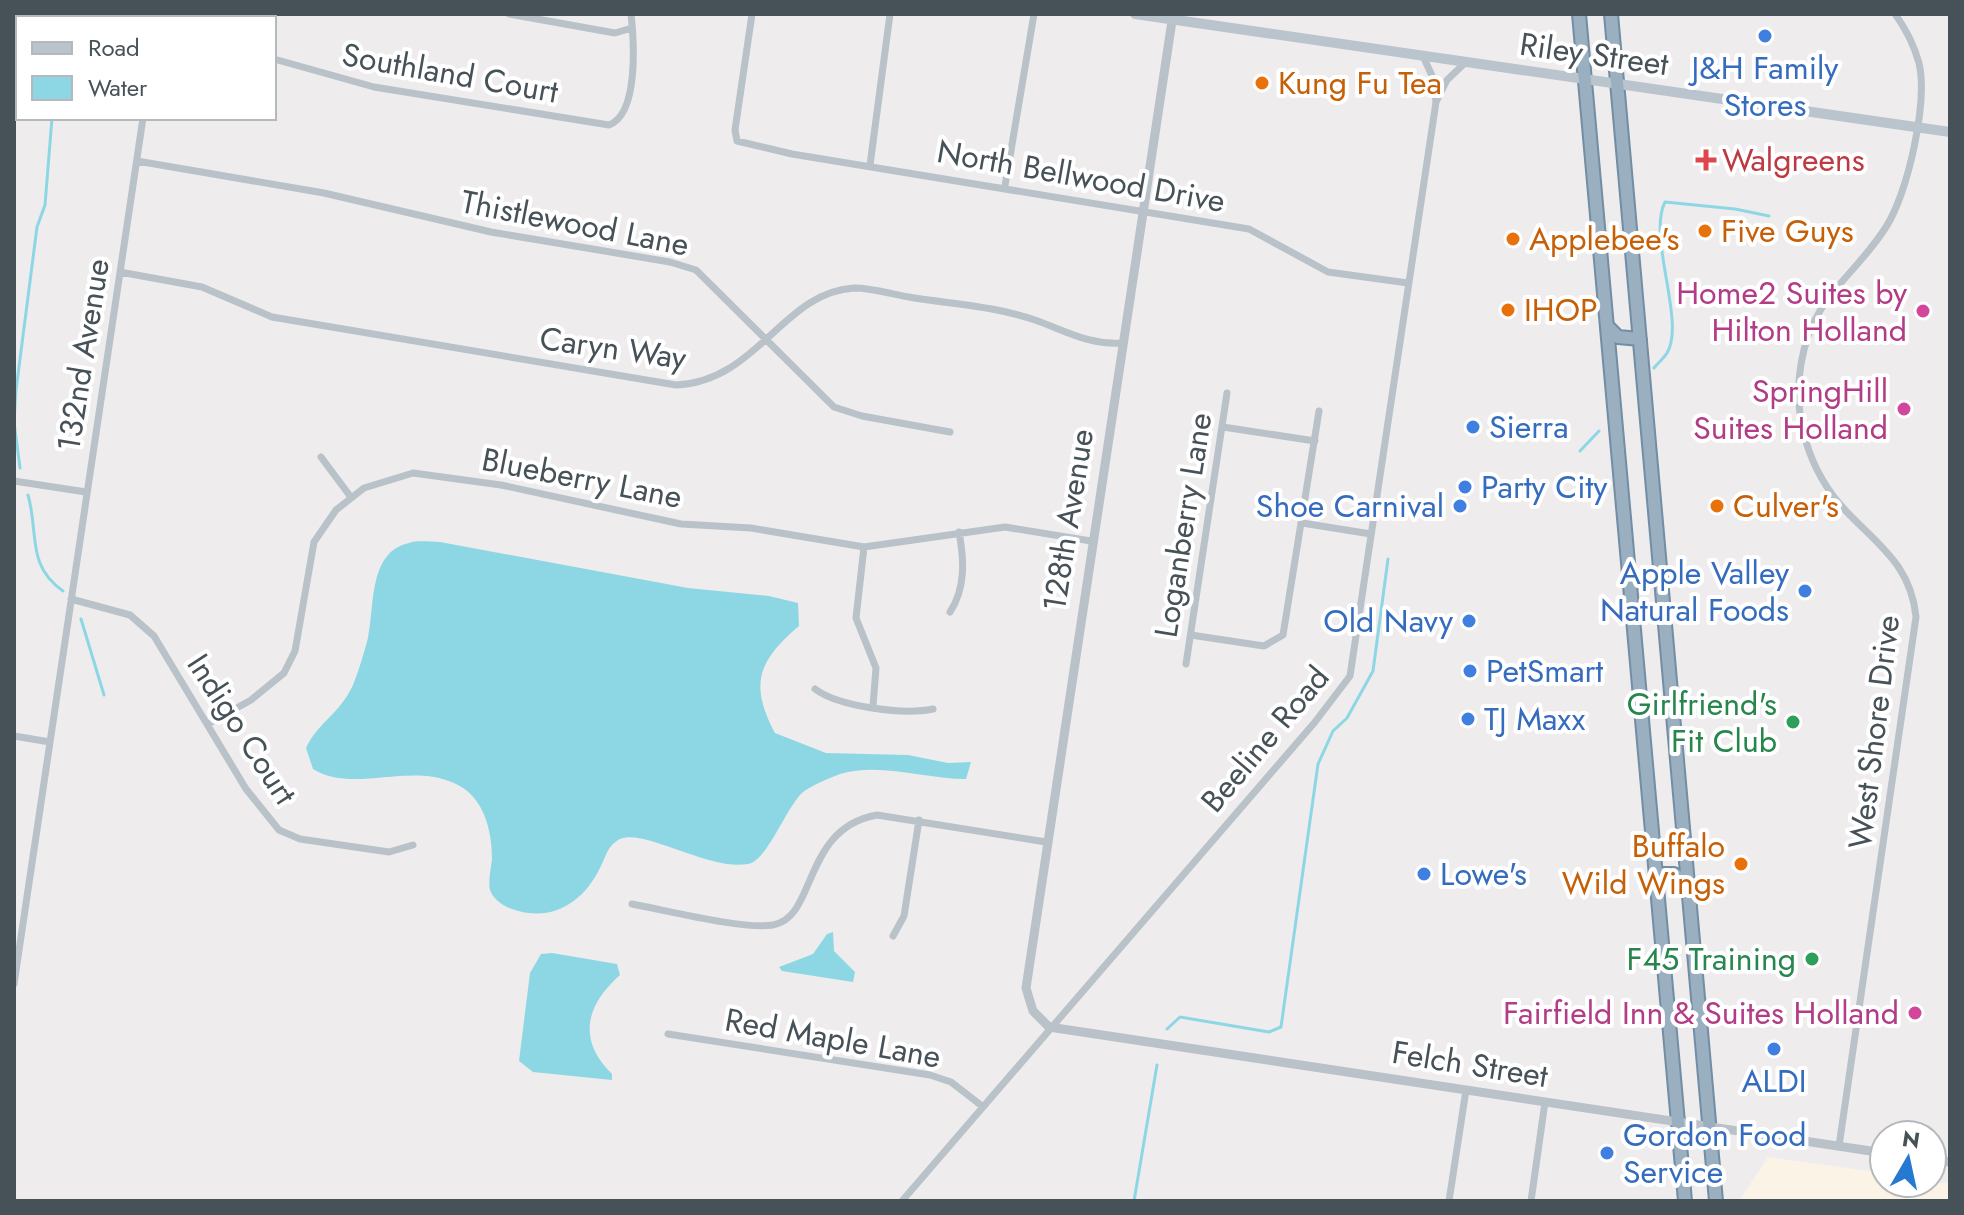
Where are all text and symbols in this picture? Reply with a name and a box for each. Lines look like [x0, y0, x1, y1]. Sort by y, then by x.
legend [16, 16, 276, 120]
street label: Riley Street [1517, 21, 1672, 87]
marker: J&H Family Stores [1756, 27, 1774, 45]
text: Road [88, 30, 140, 65]
street label: Southland Court [338, 31, 562, 115]
place label: J&H Family Stores [1688, 45, 1839, 128]
place label: Kung Fu Tea [1278, 60, 1442, 106]
text: Water [88, 70, 148, 105]
marker: Kung Fu Tea [1253, 74, 1271, 92]
street label: North Bellwood Drive [933, 128, 1229, 224]
place label: Walgreens [1722, 137, 1865, 183]
marker: Walgreens [1697, 151, 1715, 169]
street label: Thistlewood Lane [457, 178, 693, 268]
place label: Five Guys [1721, 208, 1854, 254]
place label: Applebee's [1529, 216, 1680, 262]
marker: Five Guys [1696, 222, 1714, 240]
marker: Applebee's [1504, 230, 1522, 248]
street label: 132nd Avenue [45, 255, 121, 455]
place label: Home2 Suites by Hilton Holland [1676, 270, 1908, 353]
place label: IHOP [1524, 287, 1598, 333]
marker: IHOP [1499, 301, 1517, 319]
marker: Home2 Suites by Hilton Holland [1914, 302, 1932, 320]
street label: Caryn Way [537, 315, 690, 381]
place label: SpringHill Suites Holland [1693, 368, 1888, 451]
marker: SpringHill Suites Holland [1895, 400, 1913, 418]
place label: Sierra [1489, 404, 1569, 450]
street label: Loganberry Lane [1143, 409, 1223, 641]
marker: Sierra [1464, 418, 1482, 436]
street label: 128th Avenue [1031, 426, 1105, 614]
street label: Blueberry Lane [478, 436, 686, 520]
place label: Party City [1481, 464, 1608, 510]
marker: Party City [1456, 478, 1474, 496]
place label: Shoe Carnival [1256, 483, 1444, 529]
place label: Culver's [1733, 483, 1839, 529]
marker: Shoe Carnival [1451, 497, 1469, 515]
marker: Culver's [1708, 497, 1726, 515]
place label: Apple Valley Natural Foods [1600, 550, 1790, 633]
marker: Apple Valley Natural Foods [1796, 582, 1814, 600]
place label: Old Navy [1323, 598, 1454, 644]
marker: Old Navy [1460, 612, 1478, 630]
street label: West Shore Drive [1837, 612, 1911, 852]
street label: Indigo Court [176, 645, 308, 814]
place label: PetSmart [1486, 648, 1604, 694]
street label: Beeline Road [1190, 656, 1340, 822]
marker: PetSmart [1461, 662, 1479, 680]
place label: Girlfriend's Fit Club [1627, 681, 1777, 764]
place label: TJ Maxx [1484, 696, 1586, 742]
marker: TJ Maxx [1459, 710, 1477, 728]
marker: Girlfriend's Fit Club [1784, 713, 1802, 731]
place label: Buffalo Wild Wings [1562, 823, 1725, 906]
place label: Lowe's [1440, 851, 1527, 897]
marker: Buffalo Wild Wings [1732, 855, 1750, 873]
marker: Lowe's [1415, 865, 1433, 883]
place label: F45 Training [1627, 936, 1796, 982]
marker: F45 Training [1803, 950, 1821, 968]
place label: Fairfield Inn & Suites Holland [1503, 990, 1899, 1036]
street label: Red Maple Lane [722, 996, 944, 1080]
marker: Fairfield Inn & Suites Holland [1906, 1004, 1924, 1022]
street label: Felch Street [1389, 1029, 1551, 1099]
marker: ALDI [1765, 1040, 1783, 1058]
place label: ALDI [1741, 1058, 1807, 1104]
place label: Gordon Food Service [1623, 1112, 1807, 1195]
north arrow [1868, 1119, 1948, 1199]
text: N [1900, 1122, 1922, 1156]
marker: Gordon Food Service [1598, 1144, 1616, 1162]

